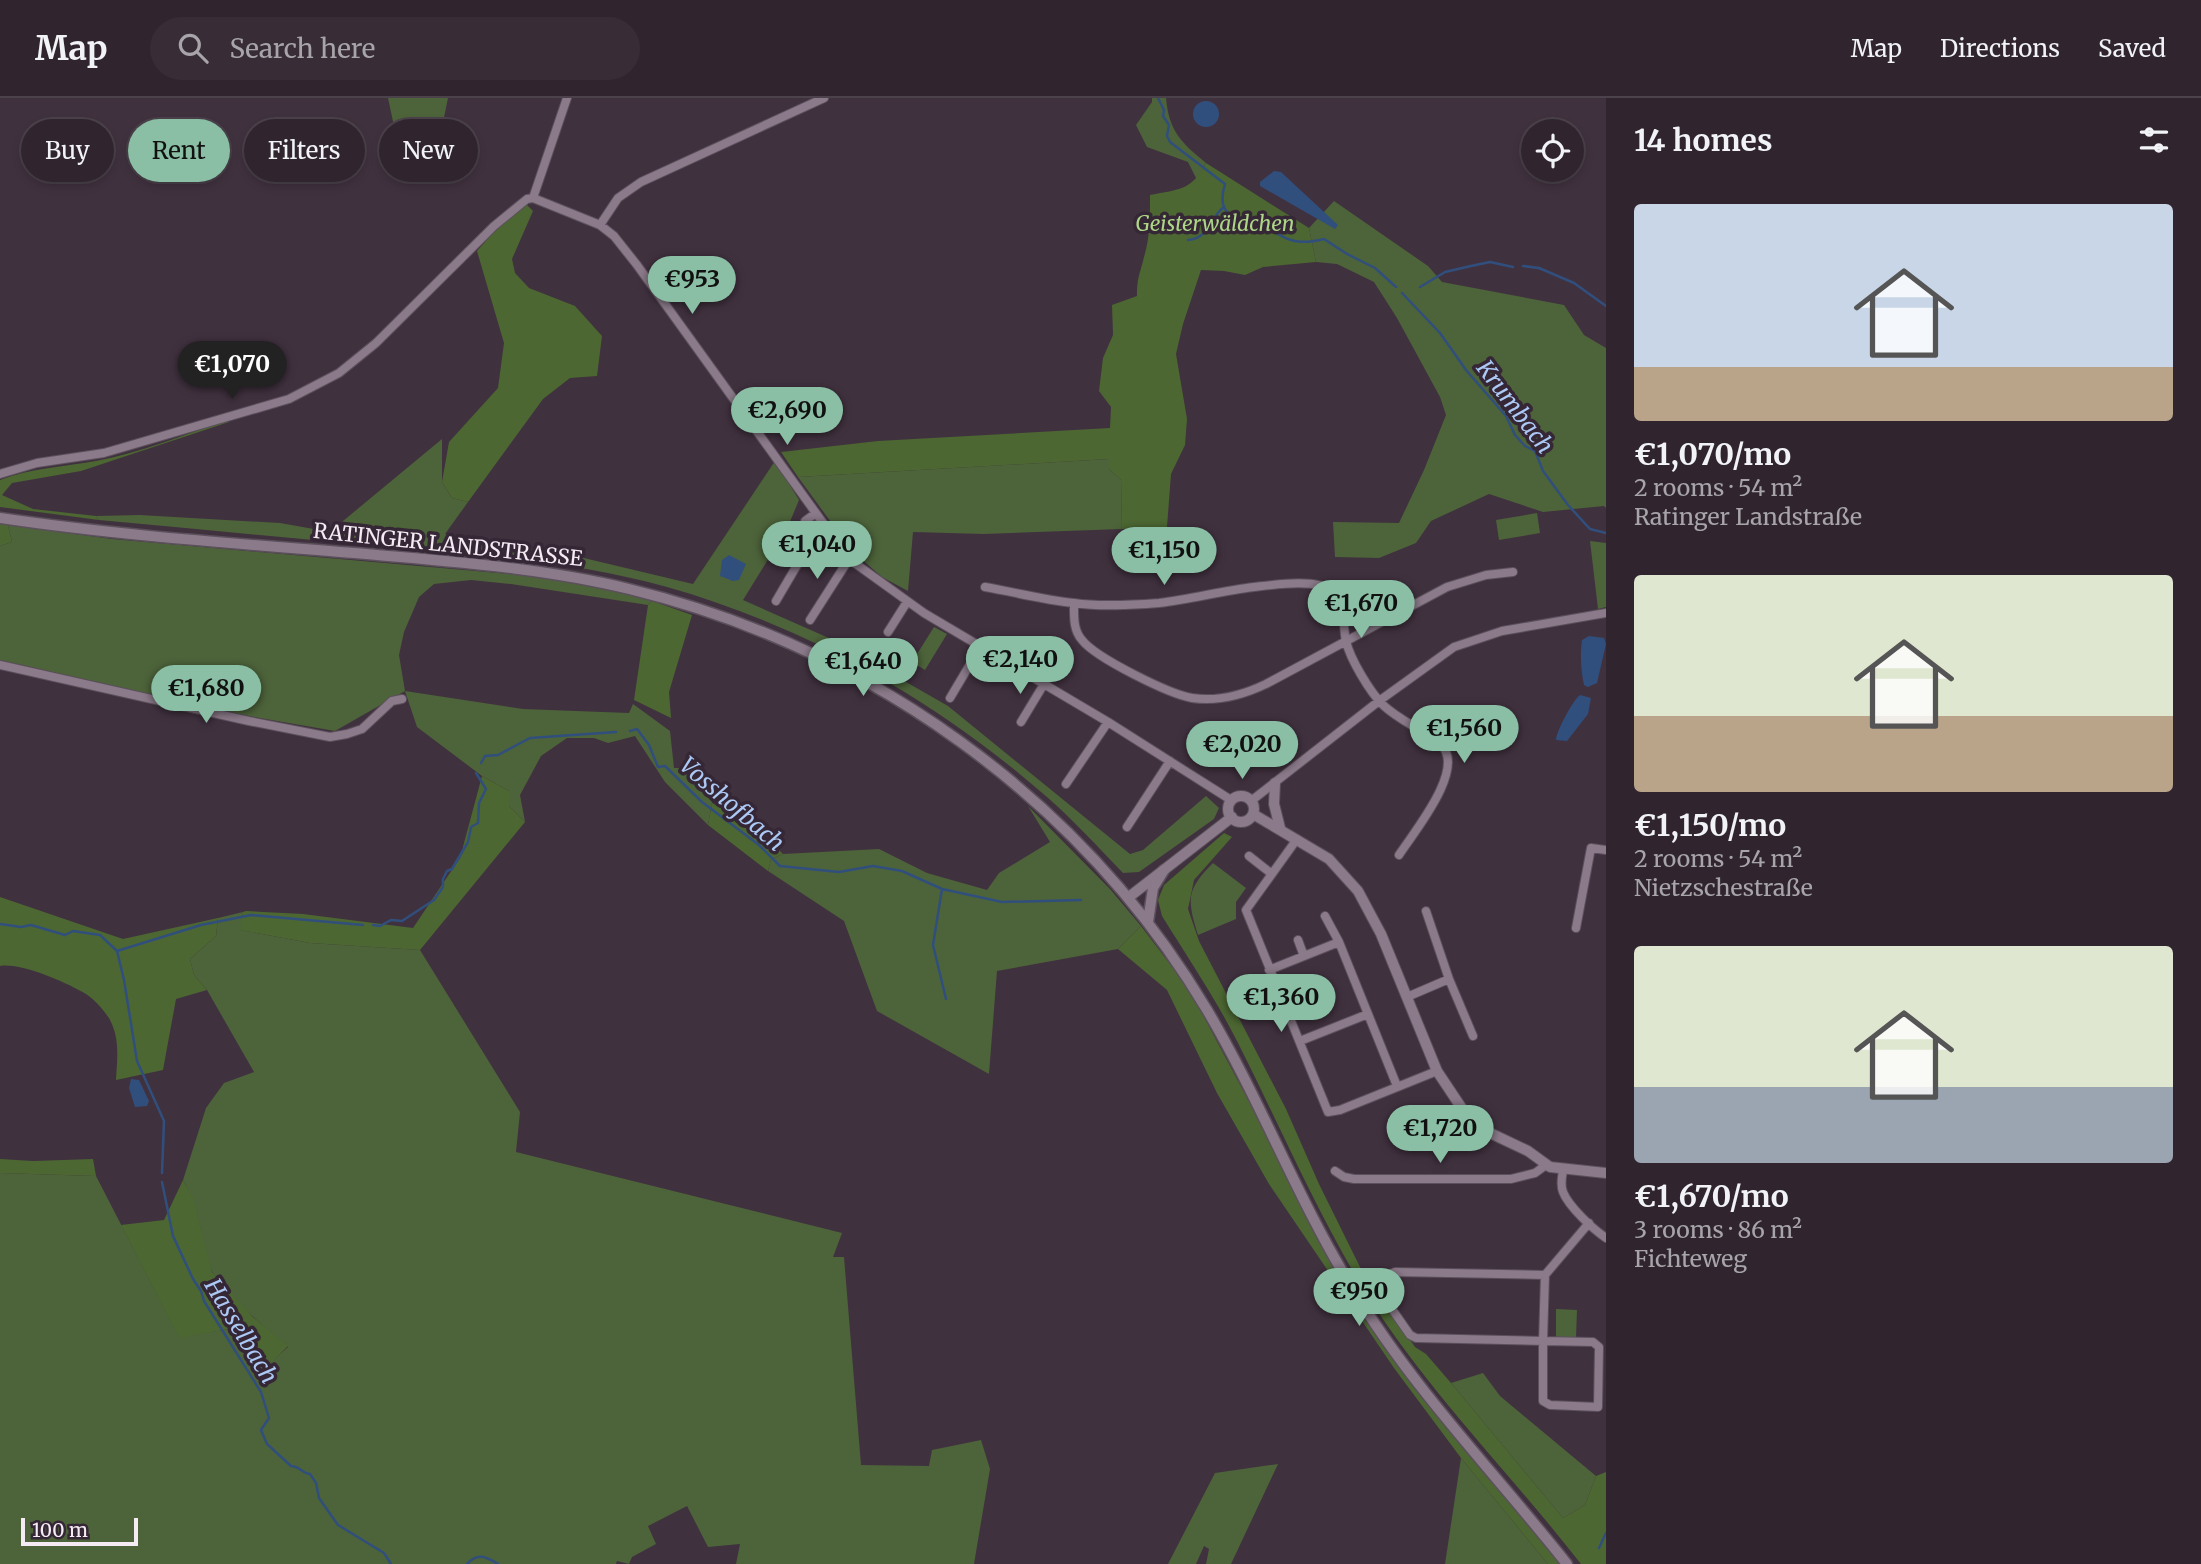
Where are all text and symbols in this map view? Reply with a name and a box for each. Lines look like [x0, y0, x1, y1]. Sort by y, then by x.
search box [150, 17, 640, 80]
text: Map [35, 28, 108, 69]
icon: search [174, 29, 212, 67]
text: Search here [230, 32, 375, 65]
text: Map [1851, 33, 1902, 64]
text: Directions [1940, 33, 2060, 64]
text: Saved [2098, 33, 2166, 64]
chip: Buy [21, 119, 114, 182]
chip: Rent [128, 119, 230, 182]
chip: Filters [244, 119, 365, 182]
chip: New [379, 119, 478, 182]
map controls [1521, 119, 1584, 182]
button: locate [1521, 119, 1584, 182]
text: 14 homes [1634, 121, 1772, 159]
icon: filters [2135, 121, 2173, 159]
park label: Geisterwäldchen [1136, 210, 1294, 237]
icon: home [1841, 250, 1967, 376]
pin: €953 [651, 256, 733, 316]
text: €953 [664, 264, 720, 293]
pin: €1,070 [175, 342, 289, 401]
text: €1,070 [194, 349, 270, 378]
water label: Krumbach [1470, 353, 1560, 459]
pin: €2,690 [730, 388, 844, 447]
text: €2,690 [747, 395, 827, 424]
text: €1,070/mo [1634, 435, 1791, 473]
text: 2 rooms · 54 m² [1634, 473, 1802, 502]
text: Ratinger Landstraße [1634, 502, 1862, 531]
street label: RATINGER LANDSTRASSE [312, 517, 585, 572]
pin: €1,040 [760, 522, 874, 581]
pin: €1,150 [1107, 528, 1221, 587]
text: €1,040 [778, 529, 856, 558]
text: €1,150 [1128, 535, 1200, 564]
pin: €1,670 [1304, 580, 1418, 640]
text: €1,670 [1324, 588, 1398, 617]
icon: home [1841, 621, 1967, 747]
pin: €2,140 [963, 636, 1077, 696]
pin: €1,640 [806, 638, 920, 698]
text: €2,140 [982, 644, 1058, 673]
text: €1,640 [824, 646, 902, 675]
pin: €1,680 [149, 666, 263, 725]
text: €1,680 [167, 673, 245, 702]
pin: €1,560 [1407, 706, 1521, 765]
text: €1,560 [1426, 713, 1502, 742]
pin: €2,020 [1185, 722, 1299, 781]
text: €2,020 [1202, 729, 1282, 758]
water label: Vosshofbach [674, 750, 791, 857]
text: €1,150/mo [1634, 806, 1786, 844]
text: 2 rooms · 54 m² [1634, 844, 1802, 873]
text: Nietzschestraße [1634, 873, 1813, 902]
pin: €1,360 [1224, 974, 1338, 1034]
text: €1,360 [1243, 982, 1319, 1011]
icon: home [1841, 992, 1967, 1118]
pin: €1,720 [1383, 1105, 1497, 1165]
text: €1,720 [1403, 1113, 1477, 1142]
text: €1,670/mo [1634, 1177, 1789, 1215]
text: 3 rooms · 86 m² [1634, 1215, 1802, 1244]
text: Fichteweg [1634, 1244, 1747, 1273]
pin: €950 [1318, 1268, 1400, 1328]
water label: Hasselbach [198, 1272, 284, 1389]
text: €950 [1329, 1276, 1389, 1305]
scale bar [21, 1515, 138, 1547]
text: 100 m [32, 1518, 88, 1542]

